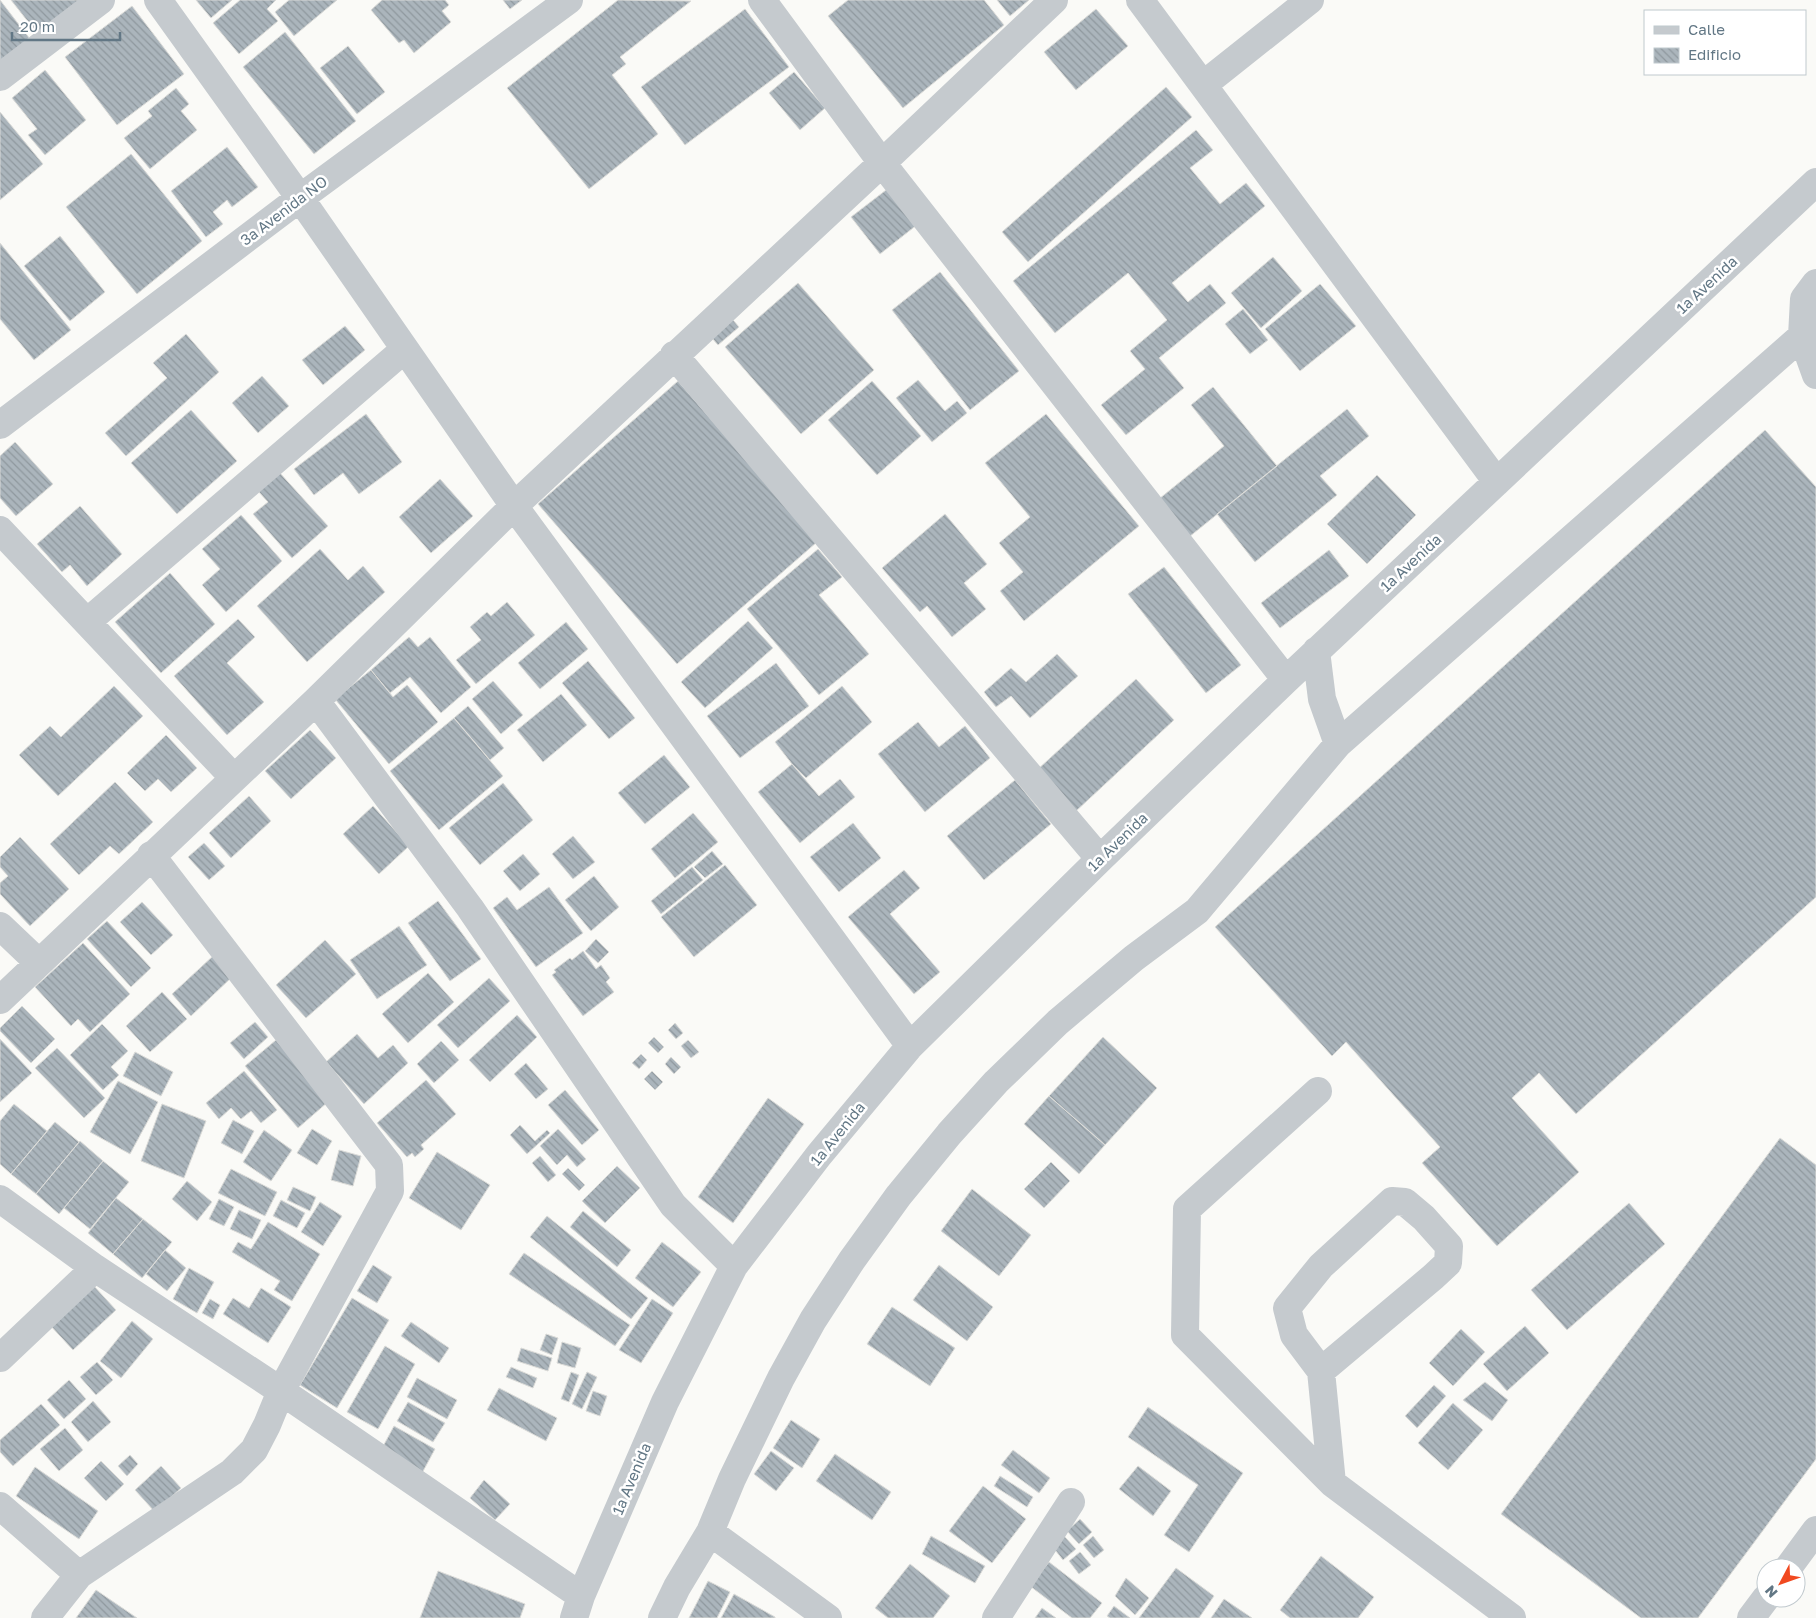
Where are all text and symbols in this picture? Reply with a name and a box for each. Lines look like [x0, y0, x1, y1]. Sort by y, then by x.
scale bar [12, 10, 120, 42]
legend [1644, 10, 1806, 75]
text: 20 m [20, 17, 55, 35]
text: Calle [1688, 20, 1725, 38]
text: Edificio [1688, 45, 1741, 63]
street label: 3a Avenida NO [236, 172, 330, 249]
street label: 1a Avenida [1672, 252, 1740, 317]
street label: 1a Avenida [1376, 530, 1444, 595]
street label: 1a Avenida [1084, 808, 1151, 874]
street label: 1a Avenida [806, 1098, 868, 1169]
street label: 1a Avenida [608, 1440, 654, 1517]
north arrow [1756, 1558, 1806, 1608]
text: N [1761, 1582, 1781, 1601]

